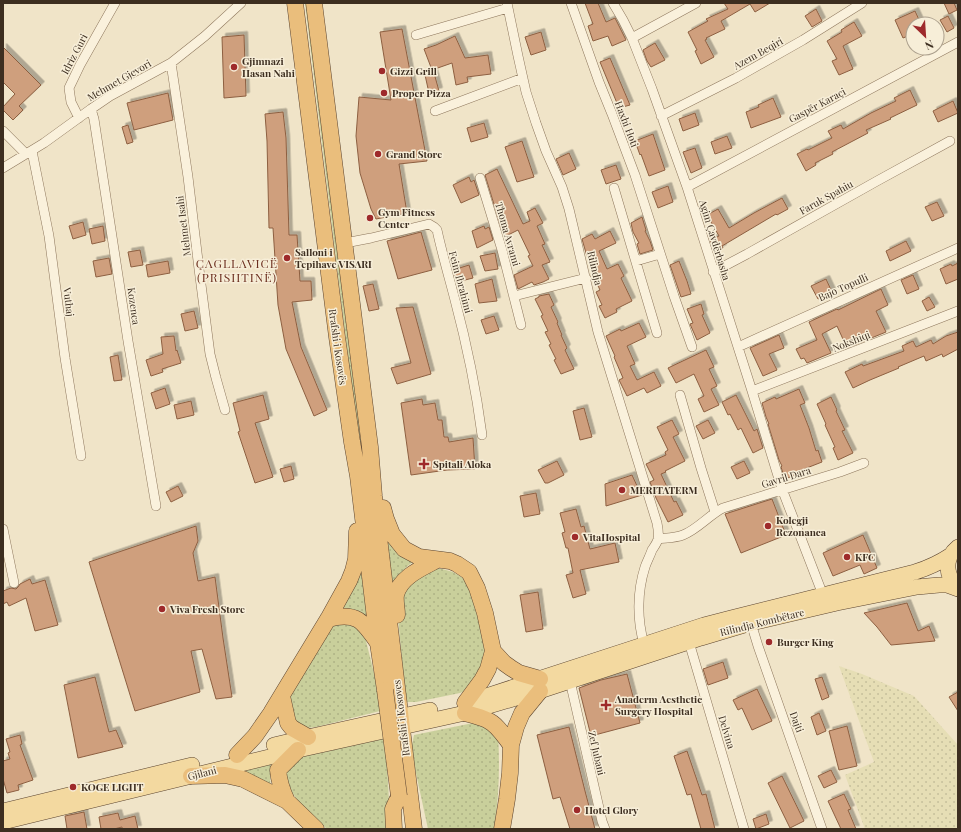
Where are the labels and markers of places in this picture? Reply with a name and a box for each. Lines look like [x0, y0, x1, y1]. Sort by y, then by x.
place label: Gjimnazi Hasan Nahi [242, 54, 295, 80]
marker: Gjimnazi Hasan Nahi [229, 62, 239, 72]
place label: Gizzi Grill [390, 64, 437, 78]
marker: Gizzi Grill [377, 66, 387, 76]
place label: Proper Pizza [392, 86, 451, 100]
marker: Proper Pizza [379, 88, 389, 98]
place label: Grand Store [386, 147, 442, 161]
marker: Grand Store [373, 149, 383, 159]
place label: Gym Fitness Center [378, 205, 435, 231]
marker: Gym Fitness Center [365, 213, 375, 223]
place label: Salloni i Tepihave VISARI [295, 245, 372, 271]
marker: Salloni i Tepihave VISARI [282, 253, 292, 263]
place label: Spitali Aloka [433, 457, 492, 471]
marker: Spitali Aloka [418, 458, 430, 470]
place label: MERITATERM [630, 483, 698, 497]
marker: MERITATERM [617, 485, 627, 495]
place label: Kolegji Rezonanca [776, 513, 827, 539]
marker: Kolegji Rezonanca [763, 521, 773, 531]
place label: VitaHospital [582, 530, 640, 544]
marker: VitaHospital [570, 532, 580, 542]
place label: KFC [855, 550, 875, 564]
marker: KFC [842, 552, 852, 562]
place label: Viva Fresh Store [169, 602, 245, 616]
marker: Viva Fresh Store [157, 604, 167, 614]
place label: Burger King [777, 635, 834, 649]
marker: Burger King [764, 637, 774, 647]
place label: Anaderm Aesthetic Surgery Hospital [614, 692, 702, 718]
marker: Anaderm Aesthetic Surgery Hospital [600, 699, 612, 711]
place label: KOGE LIGHT [81, 780, 144, 794]
marker: KOGE LIGHT [68, 782, 78, 792]
place label: Hotel Glory [585, 803, 639, 817]
marker: Hotel Glory [572, 805, 582, 815]

